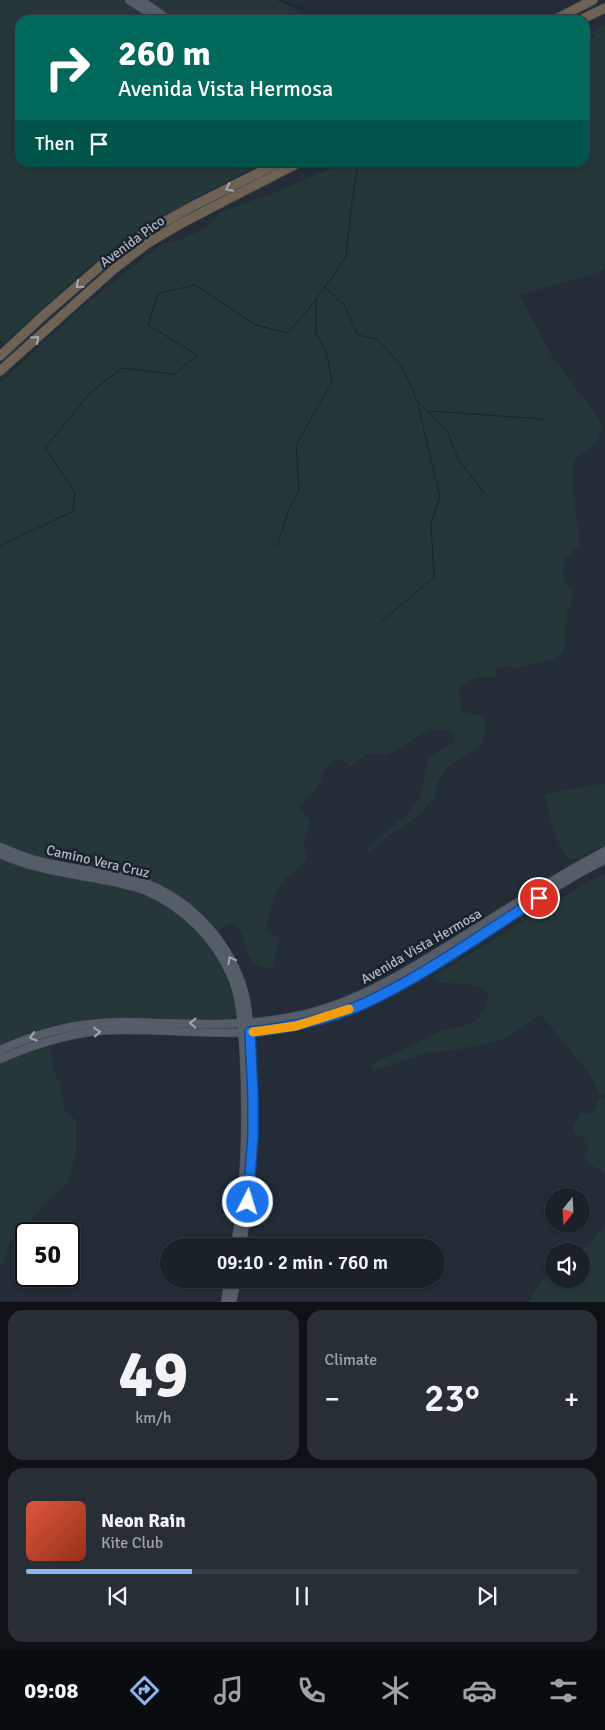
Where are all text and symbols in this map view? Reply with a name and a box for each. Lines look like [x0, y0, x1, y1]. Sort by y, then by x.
text: 260 m [118, 32, 211, 75]
icon: right [35, 35, 100, 100]
text: Avenida Vista Hermosa [118, 75, 333, 102]
icon: arrive [85, 130, 113, 158]
text: Then [35, 132, 75, 156]
one-way arrow [226, 182, 235, 192]
street label: Avenida Pico [97, 212, 168, 271]
one-way arrow [75, 279, 84, 288]
one-way arrow [31, 336, 40, 345]
street label: Camino Vera Cruz [45, 841, 151, 882]
pin [518, 877, 560, 919]
icon: arrive [525, 884, 553, 912]
street label: Avenida Vista Hermosa [358, 905, 485, 988]
one-way arrow [228, 957, 238, 966]
one-way arrow [189, 1018, 197, 1029]
one-way arrow [93, 1026, 101, 1037]
one-way arrow [29, 1031, 37, 1041]
position arrow [221, 1175, 273, 1227]
north arrow [545, 1188, 590, 1232]
map controls [545, 1188, 590, 1288]
speed limit sign: 50 [15, 1222, 80, 1287]
button: sound [545, 1243, 590, 1288]
text: 09:10 · 2 min · 760 m [217, 1251, 388, 1275]
text: 49 [118, 1335, 188, 1415]
text: Climate [325, 1350, 377, 1370]
text: 23° [424, 1375, 480, 1422]
text: − [325, 1382, 340, 1416]
text: + [564, 1382, 579, 1416]
text: km/h [135, 1408, 171, 1428]
text: Neon Rain [101, 1509, 186, 1533]
text: Kite Club [101, 1533, 163, 1553]
icon: previous [104, 1582, 132, 1610]
icon: pause [288, 1582, 316, 1610]
icon: next [473, 1582, 501, 1610]
icon: directions [127, 1673, 162, 1708]
icon: music [211, 1673, 246, 1708]
icon: phone [294, 1673, 329, 1708]
icon: climate [378, 1673, 413, 1708]
icon: car [462, 1673, 497, 1708]
icon: filters [546, 1673, 581, 1708]
text: 09:08 [24, 1677, 78, 1704]

